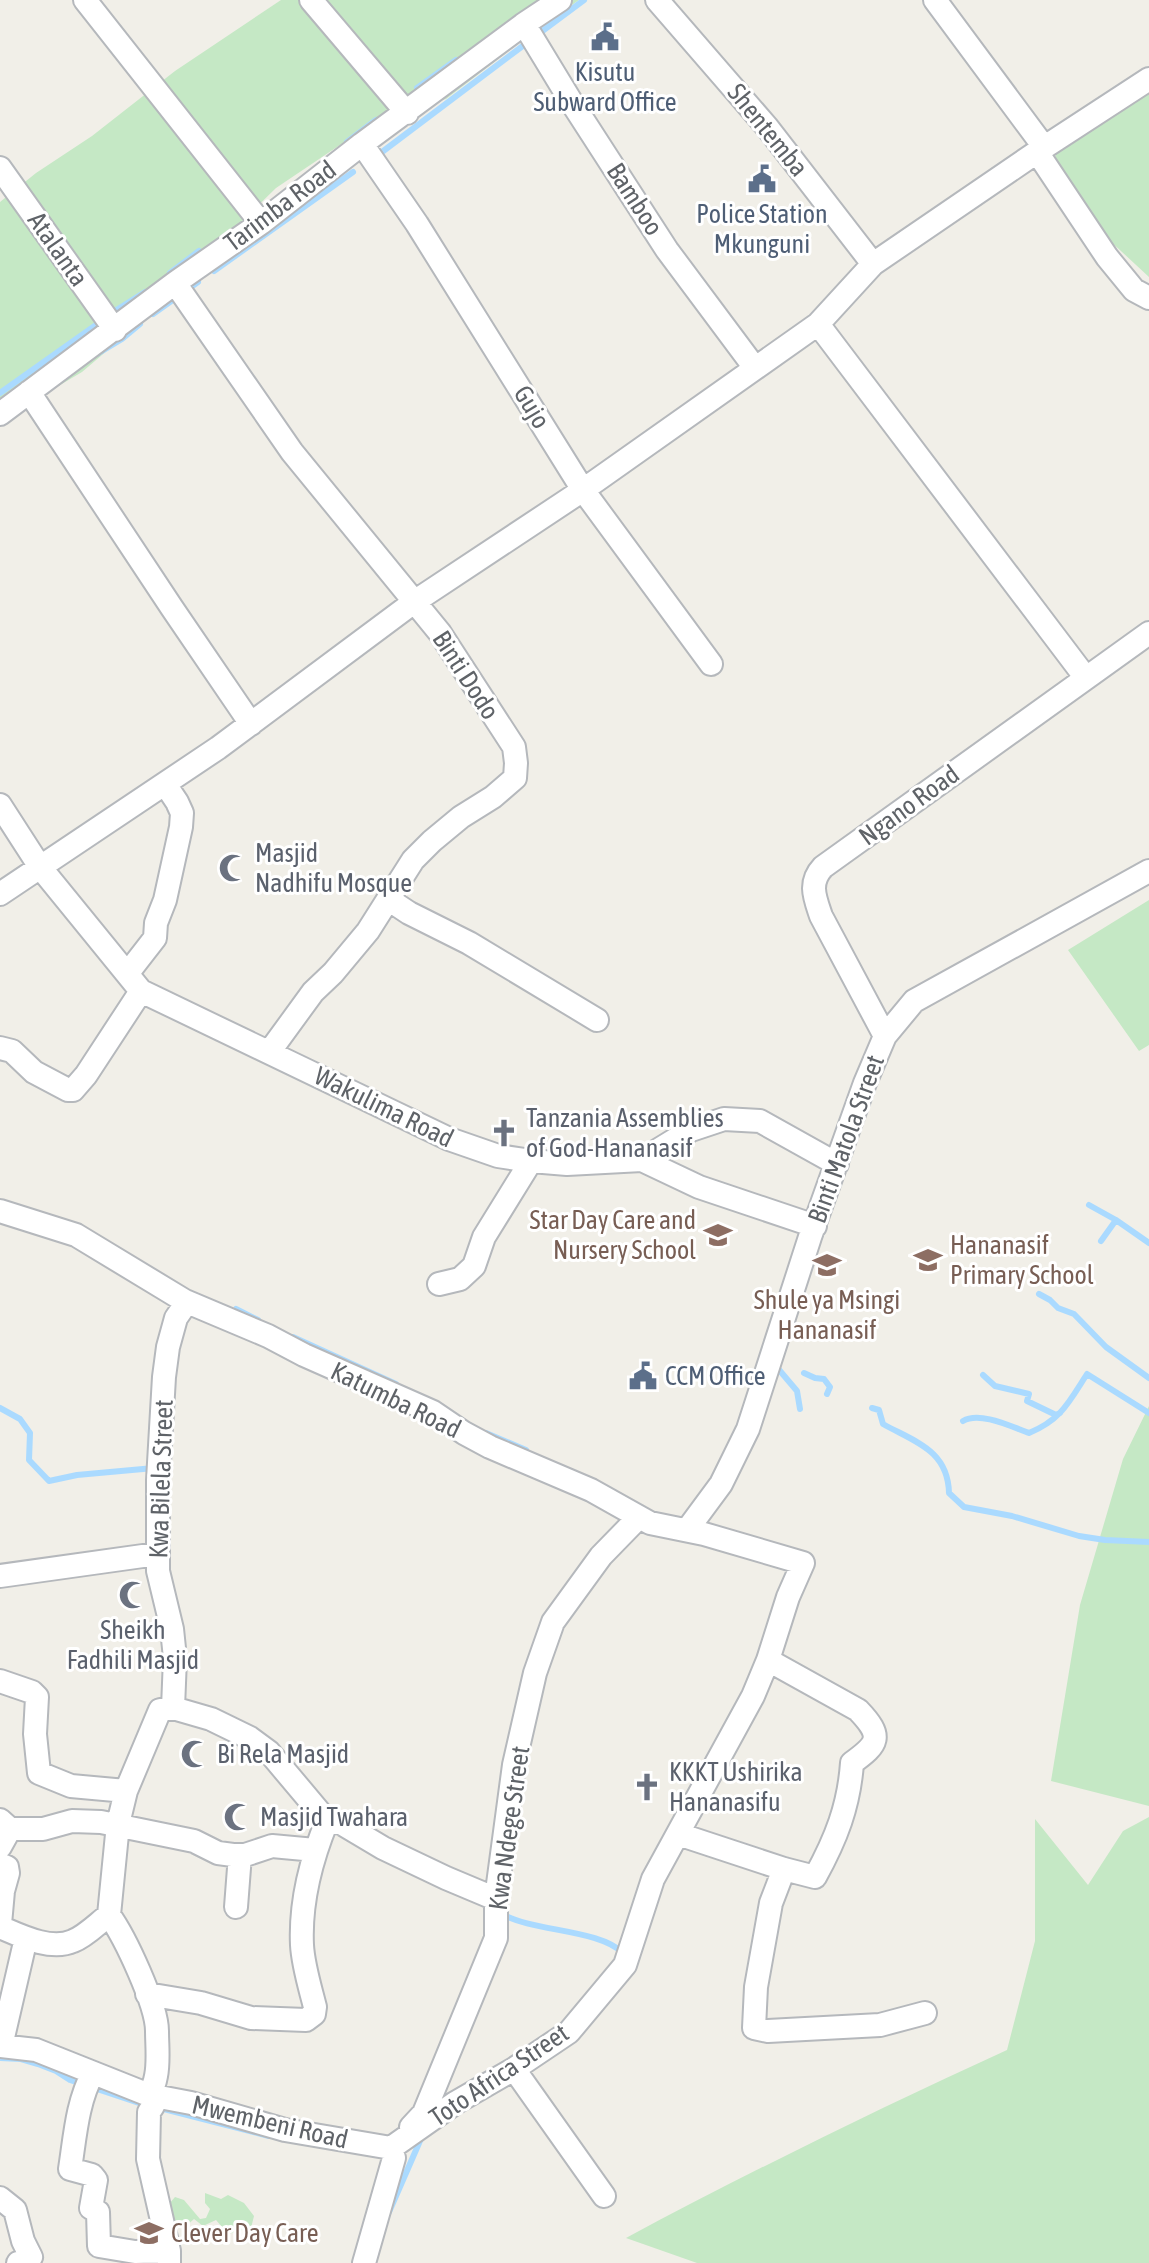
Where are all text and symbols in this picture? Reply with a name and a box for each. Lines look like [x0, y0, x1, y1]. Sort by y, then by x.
public building icon: Kisutu Subward Office [590, 22, 620, 52]
place label: Kisutu Subward Office [533, 57, 677, 117]
street label: Shentemba [722, 78, 814, 182]
street label: Tarimba Road [218, 154, 342, 258]
street label: Bamboo [601, 157, 669, 241]
public building icon: Police Station Mkunguni [747, 164, 777, 194]
place label: Police Station Mkunguni [696, 199, 828, 259]
street label: Atalanta [22, 206, 94, 292]
street label: Gujo [508, 380, 556, 434]
street label: Binti Dodo [426, 625, 506, 725]
street label: Ngano Road [853, 759, 965, 851]
place label: Masjid Nadhifu Mosque [255, 838, 412, 898]
mosque icon: Masjid Nadhifu Mosque [218, 853, 248, 883]
street label: Binti Matola Street [802, 1051, 890, 1227]
street label: Wakulima Road [310, 1060, 458, 1154]
place label: Tanzania Assemblies of God-Hananasif [526, 1103, 724, 1163]
church icon: Tanzania Assemblies of God-Hananasif [489, 1118, 519, 1148]
place label: Star Day Care and Nursery School [529, 1205, 696, 1265]
school or university icon: Star Day Care and Nursery School [703, 1220, 733, 1250]
place label: Hananasif Primary School [950, 1230, 1094, 1290]
school or university icon: Hananasif Primary School [913, 1245, 943, 1275]
school or university icon: Shule ya Msingi Hananasif [812, 1250, 842, 1280]
place label: Shule ya Msingi Hananasif [754, 1285, 900, 1345]
street label: Katumba Road [326, 1356, 466, 1444]
public building icon: CCM Office [628, 1361, 658, 1391]
place label: CCM Office [665, 1361, 766, 1391]
street label: Kwa Bilela Street [143, 1399, 179, 1559]
mosque icon: Sheikh Fadhili Masjid [118, 1580, 148, 1610]
place label: Sheikh Fadhili Masjid [67, 1615, 199, 1675]
mosque icon: Bi Rela Masjid [180, 1739, 210, 1769]
place label: Bi Rela Masjid [217, 1739, 349, 1769]
street label: Kwa Ndege Street [483, 1744, 535, 1912]
place label: KKKT Ushirika Hananasifu [669, 1757, 802, 1817]
church icon: KKKT Ushirika Hananasifu [632, 1772, 662, 1802]
mosque icon: Masjid Twahara [223, 1802, 253, 1832]
place label: Masjid Twahara [260, 1802, 408, 1832]
street label: Toto Africa Street [424, 2018, 574, 2132]
street label: Mwembeni Road [189, 2089, 351, 2155]
school or university icon: Clever Day Care [134, 2218, 164, 2248]
place label: Clever Day Care [171, 2218, 319, 2248]

